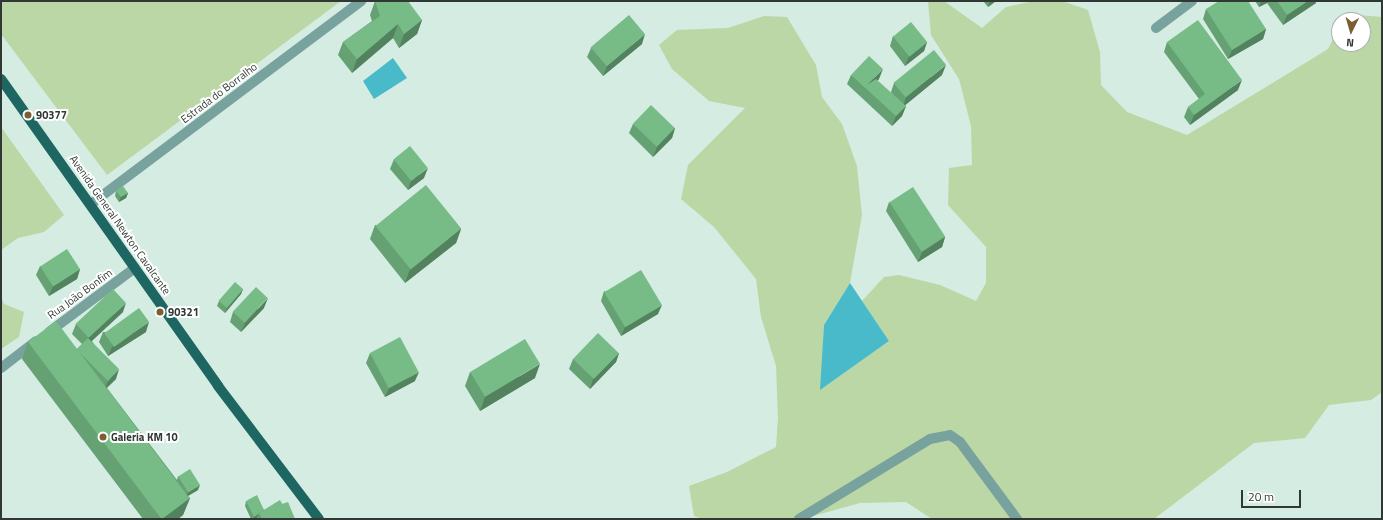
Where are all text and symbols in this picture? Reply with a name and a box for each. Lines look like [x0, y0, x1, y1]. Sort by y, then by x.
north arrow [1331, 12, 1371, 52]
text: N [1346, 35, 1355, 51]
street label: Estrada do Borralho [178, 60, 260, 126]
place label: 90377 [36, 108, 67, 122]
marker: 90377 [23, 110, 33, 120]
street label: Avenida General Newton Cavalcante [67, 153, 173, 297]
street label: Rua João Bonfim [45, 266, 115, 322]
place label: 90321 [168, 305, 199, 319]
marker: 90321 [155, 307, 165, 317]
place label: Galeria KM 10 [111, 430, 178, 444]
marker: Galeria KM 10 [98, 432, 108, 442]
scale bar [1243, 482, 1303, 508]
text: 20 m [1248, 487, 1274, 506]

